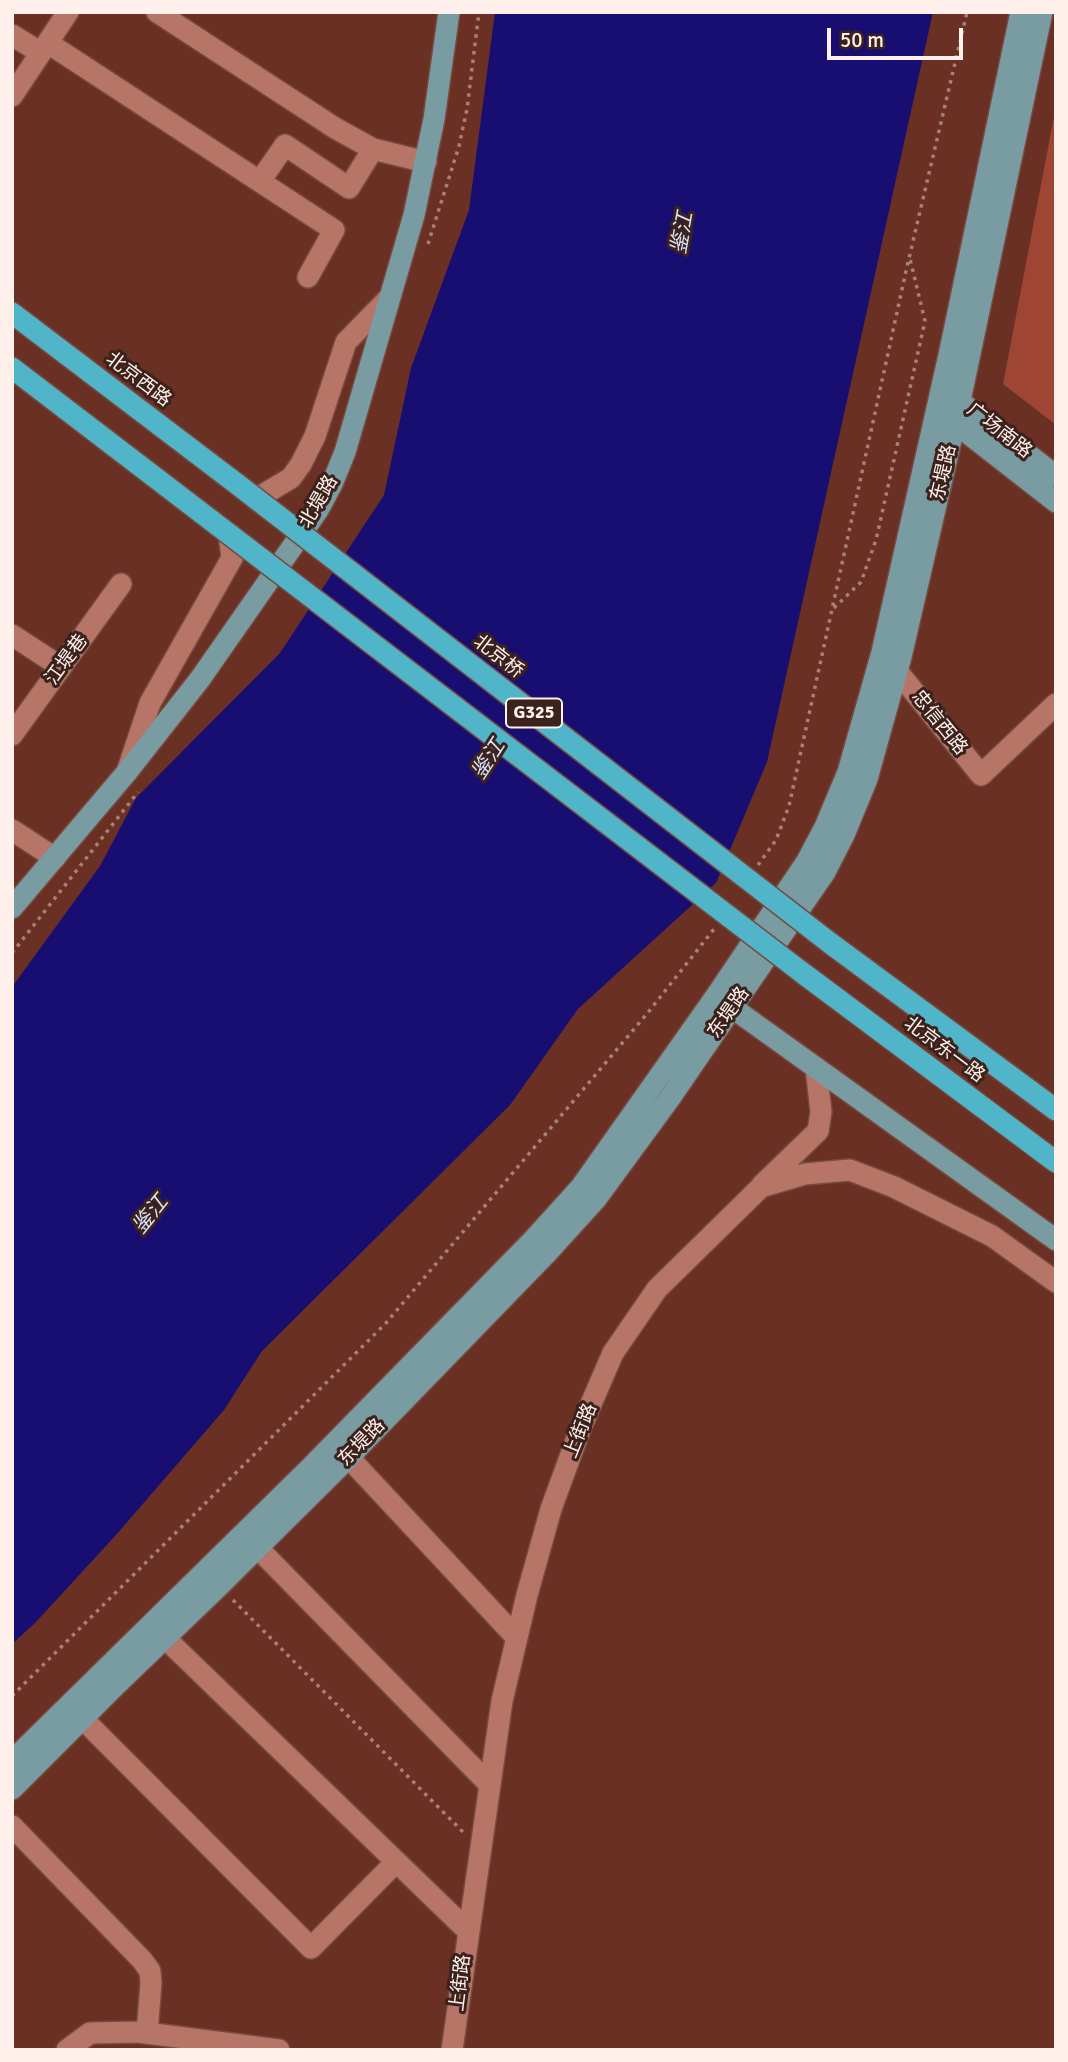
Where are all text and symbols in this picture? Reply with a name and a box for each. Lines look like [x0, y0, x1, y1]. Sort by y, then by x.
scale bar [830, 14, 967, 58]
text: 50 m [840, 27, 884, 53]
water label: 鉴江 [667, 210, 699, 256]
street label: 北京西路 [101, 348, 175, 412]
street label: 广场南路 [962, 399, 1036, 463]
street label: 东堤路 [926, 443, 962, 503]
street label: 北堤路 [295, 472, 343, 532]
street label: 江堤巷 [41, 630, 93, 690]
street label: 北京桥 [469, 630, 527, 684]
street label: 忠信西路 [906, 686, 972, 760]
road number: G325 [506, 698, 562, 728]
water label: 鉴江 [467, 736, 511, 784]
street label: 东堤路 [703, 983, 755, 1043]
street label: 北京东一路 [899, 1012, 989, 1088]
water label: 鉴江 [128, 1191, 174, 1239]
street label: 上街路 [560, 1400, 602, 1462]
street label: 东堤路 [334, 1415, 390, 1471]
street label: 上街路 [446, 1953, 476, 2013]

